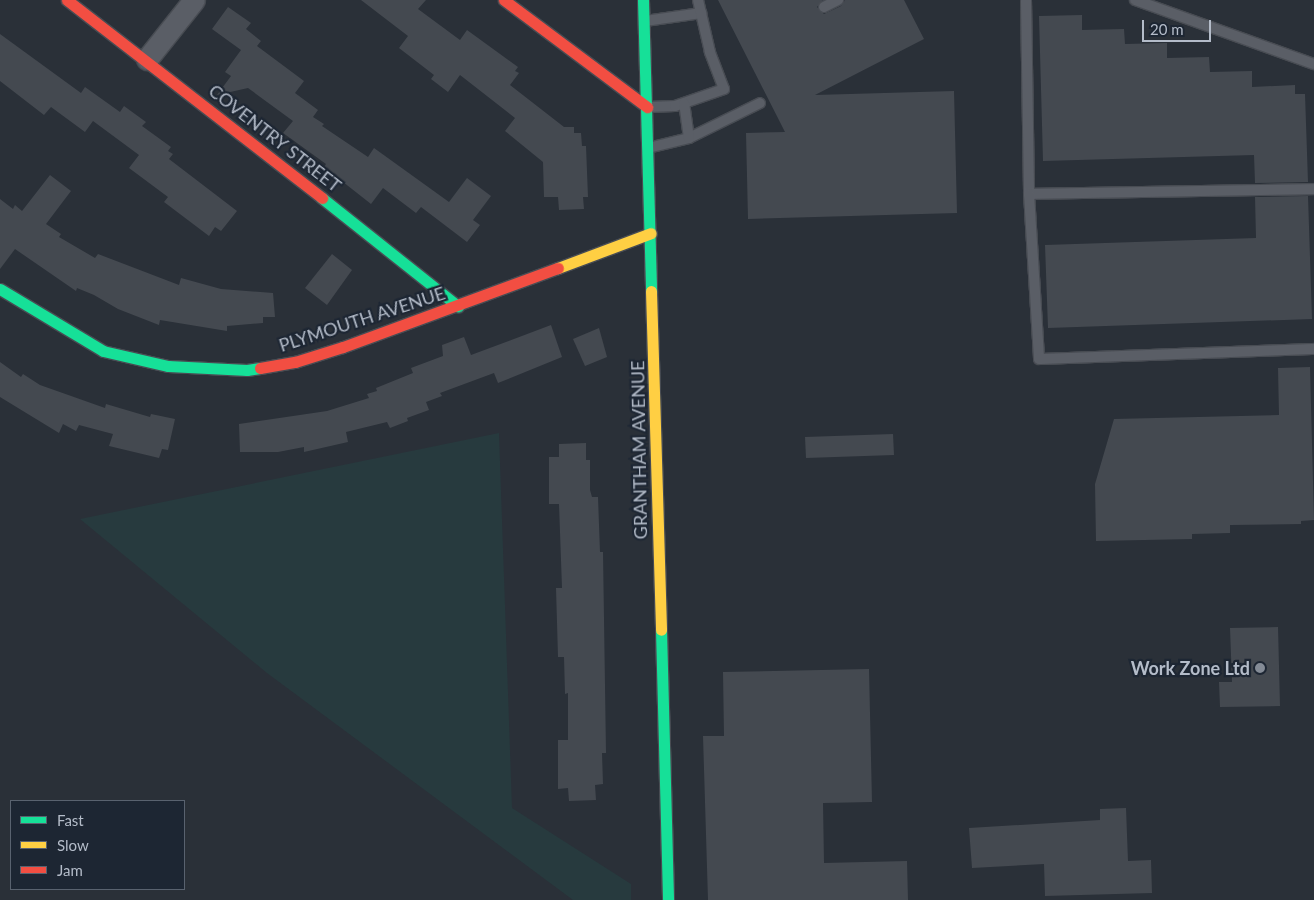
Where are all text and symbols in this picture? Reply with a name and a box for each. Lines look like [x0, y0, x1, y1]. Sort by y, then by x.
scale bar [1144, 10, 1213, 42]
text: 20 m [1150, 20, 1184, 38]
street label: COVENTRY STREET [204, 79, 346, 197]
street label: PLYMOUTH AVENUE [276, 282, 448, 356]
street label: GRANTHAM AVENUE [627, 360, 651, 540]
place label: Work Zone Ltd [1131, 657, 1250, 679]
marker: Work Zone Ltd [1254, 662, 1266, 674]
legend [10, 800, 185, 890]
text: Fast [57, 811, 84, 829]
text: Slow [57, 836, 89, 854]
text: Jam [57, 861, 83, 879]

